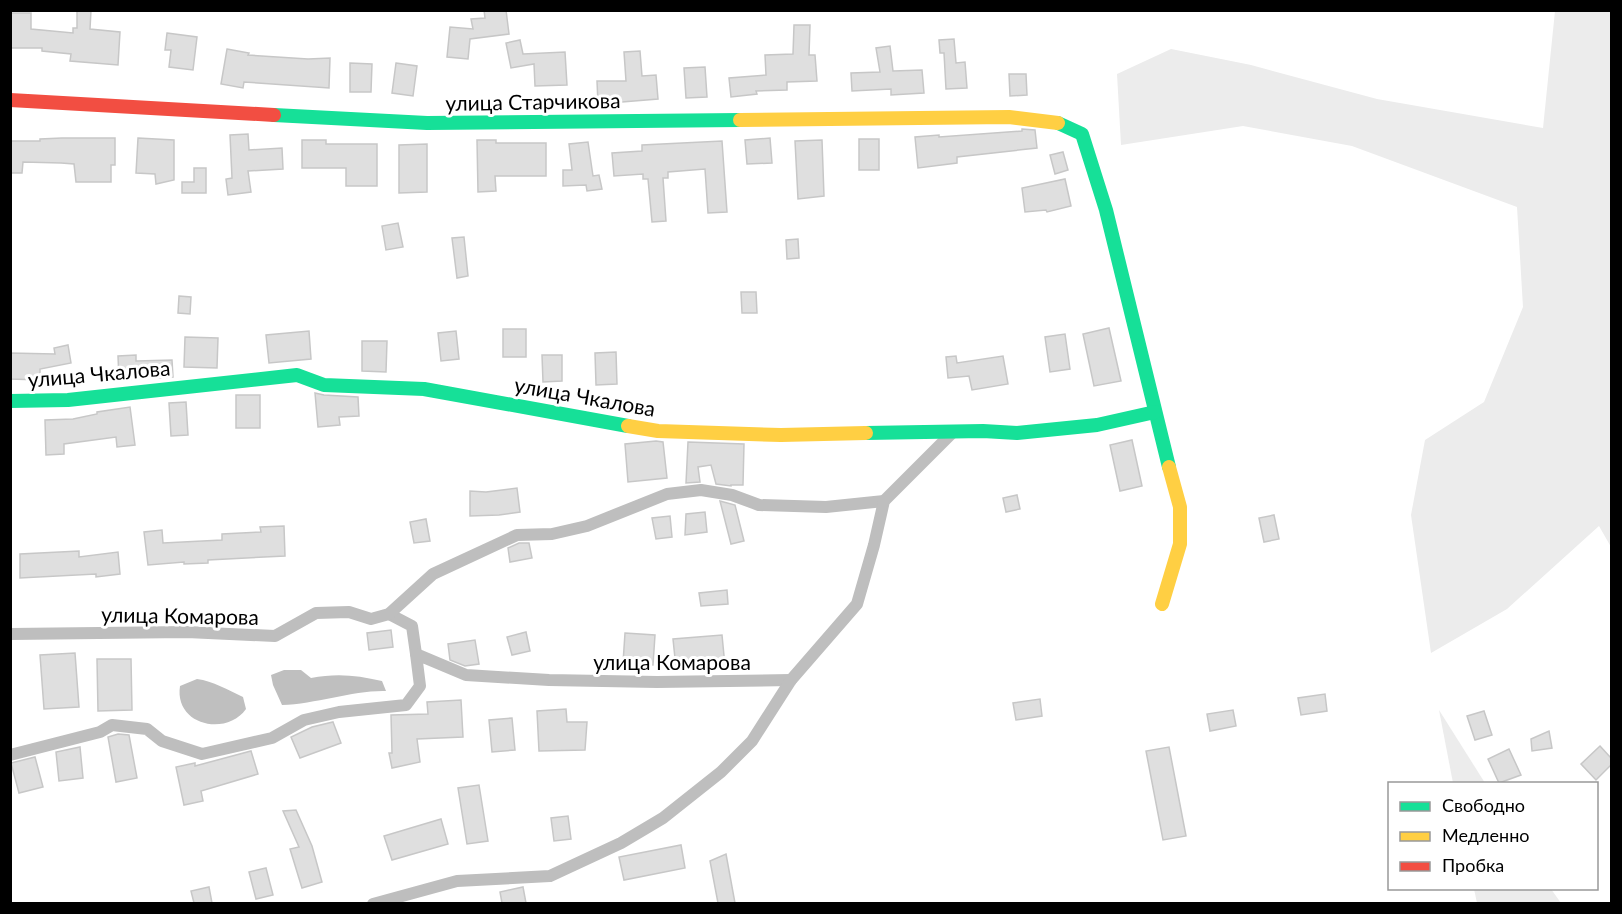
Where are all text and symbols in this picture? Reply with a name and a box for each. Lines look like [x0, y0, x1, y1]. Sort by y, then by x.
street label: улица Старчикова [445, 87, 621, 115]
street label: улица Чкалова [27, 354, 171, 392]
street label: улица Чкалова [513, 371, 657, 421]
street label: улица Комарова [101, 601, 259, 629]
street label: улица Комарова [593, 649, 751, 674]
legend [1388, 782, 1598, 890]
text: Свободно [1442, 794, 1525, 816]
text: Медленно [1442, 824, 1530, 846]
text: Пробка [1442, 854, 1504, 876]

